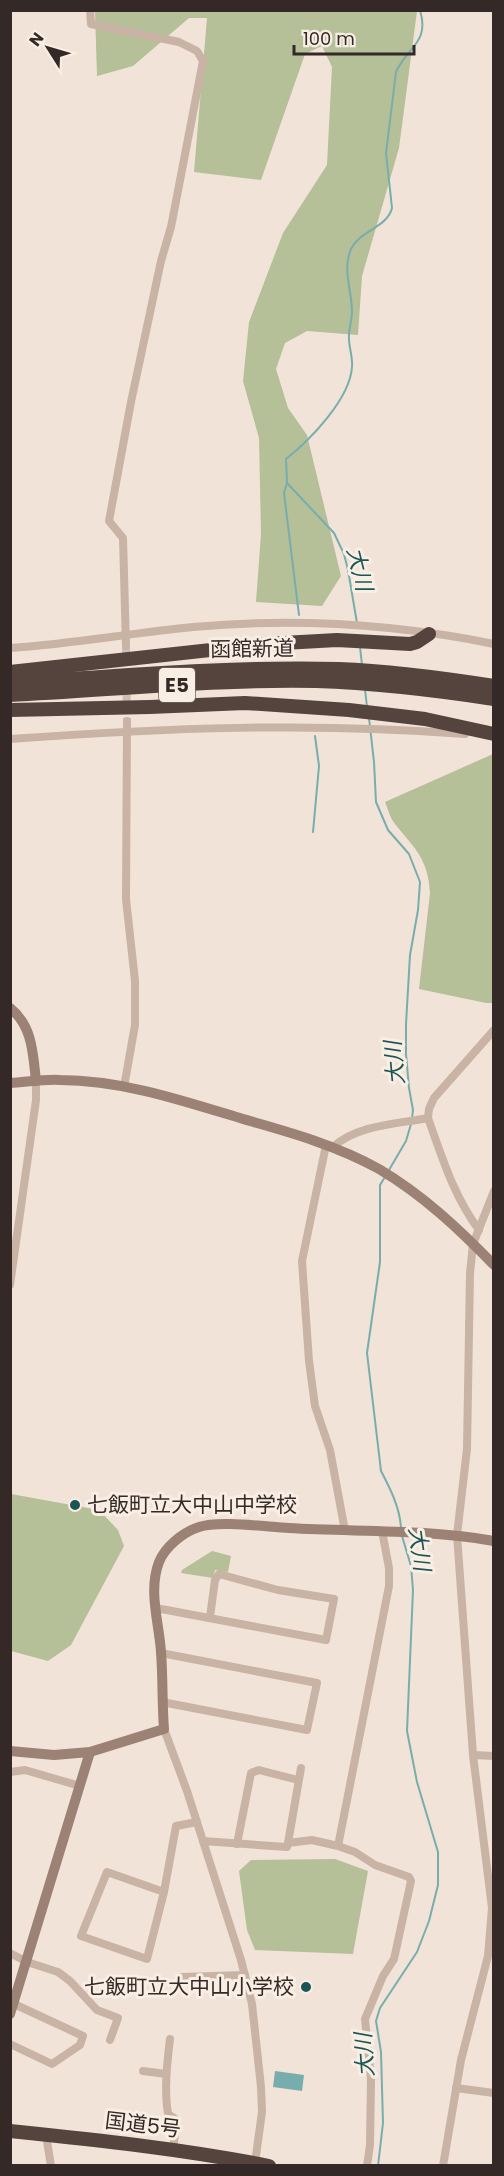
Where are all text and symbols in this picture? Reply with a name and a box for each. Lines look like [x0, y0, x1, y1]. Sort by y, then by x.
north arrow [18, 18, 78, 78]
scale bar [294, 18, 414, 56]
text: 100 m [303, 26, 355, 51]
text: N [24, 28, 49, 51]
water label: 大川 [339, 544, 380, 596]
street label: 函館新道 [210, 633, 294, 664]
road number: E5 [159, 668, 195, 702]
water label: 大川 [377, 1038, 412, 1086]
place label: 七飯町立大中山中学校 [87, 1490, 297, 1519]
marker: 七飯町立大中山中学校 [68, 1498, 82, 1512]
water label: 大川 [401, 1525, 438, 1575]
place label: 七飯町立大中山小学校 [84, 1972, 294, 2001]
marker: 七飯町立大中山小学校 [299, 1980, 313, 1994]
water label: 大川 [347, 2030, 381, 2078]
street label: 国道5号 [103, 2105, 183, 2144]

